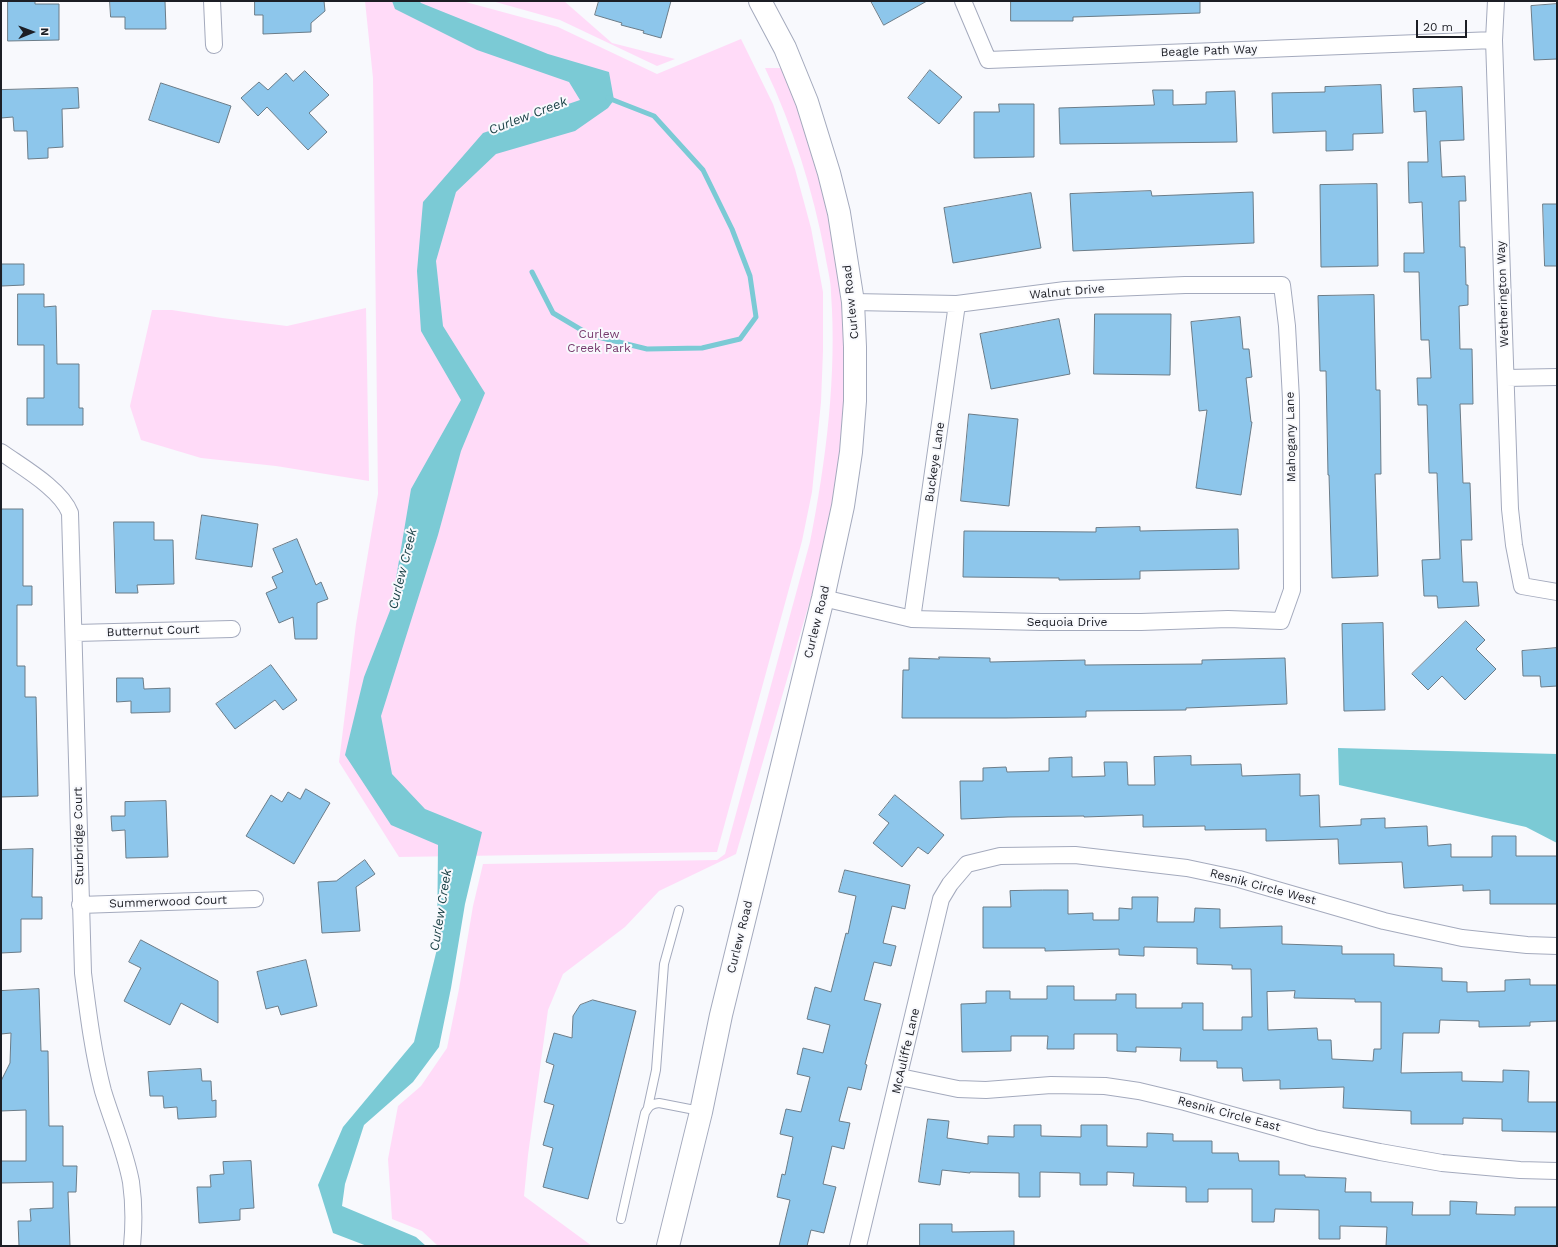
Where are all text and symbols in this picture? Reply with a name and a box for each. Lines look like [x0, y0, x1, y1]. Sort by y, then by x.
north arrow [12, 12, 52, 52]
scale bar [1418, 12, 1469, 38]
text: 20 m [1423, 20, 1453, 34]
text: N [38, 28, 51, 36]
street label: Beagle Path Way [1160, 42, 1258, 60]
water label: Curlew Creek [487, 94, 569, 138]
street label: Wetherington Way [1494, 240, 1512, 348]
street label: Curlew Road [840, 264, 862, 340]
street label: Walnut Drive [1029, 282, 1105, 302]
park label: Curlew Creek Park [567, 327, 631, 355]
street label: Mahogany Lane [1283, 392, 1299, 482]
street label: Buckeye Lane [922, 421, 948, 503]
water label: Curlew Creek [385, 527, 421, 611]
street label: Curlew Road [801, 584, 833, 660]
street label: Sequoia Drive [1027, 615, 1107, 629]
street label: Butternut Court [106, 622, 200, 640]
street label: Sturbridge Court [71, 787, 87, 885]
street label: Resnik Circle West [1208, 866, 1318, 908]
water label: Curlew Creek [427, 868, 455, 952]
street label: Summerwood Court [109, 893, 227, 911]
street label: Curlew Road [724, 899, 756, 975]
street label: McAuliffe Lane [889, 1007, 923, 1095]
street label: Resnik Circle East [1176, 1093, 1282, 1135]

